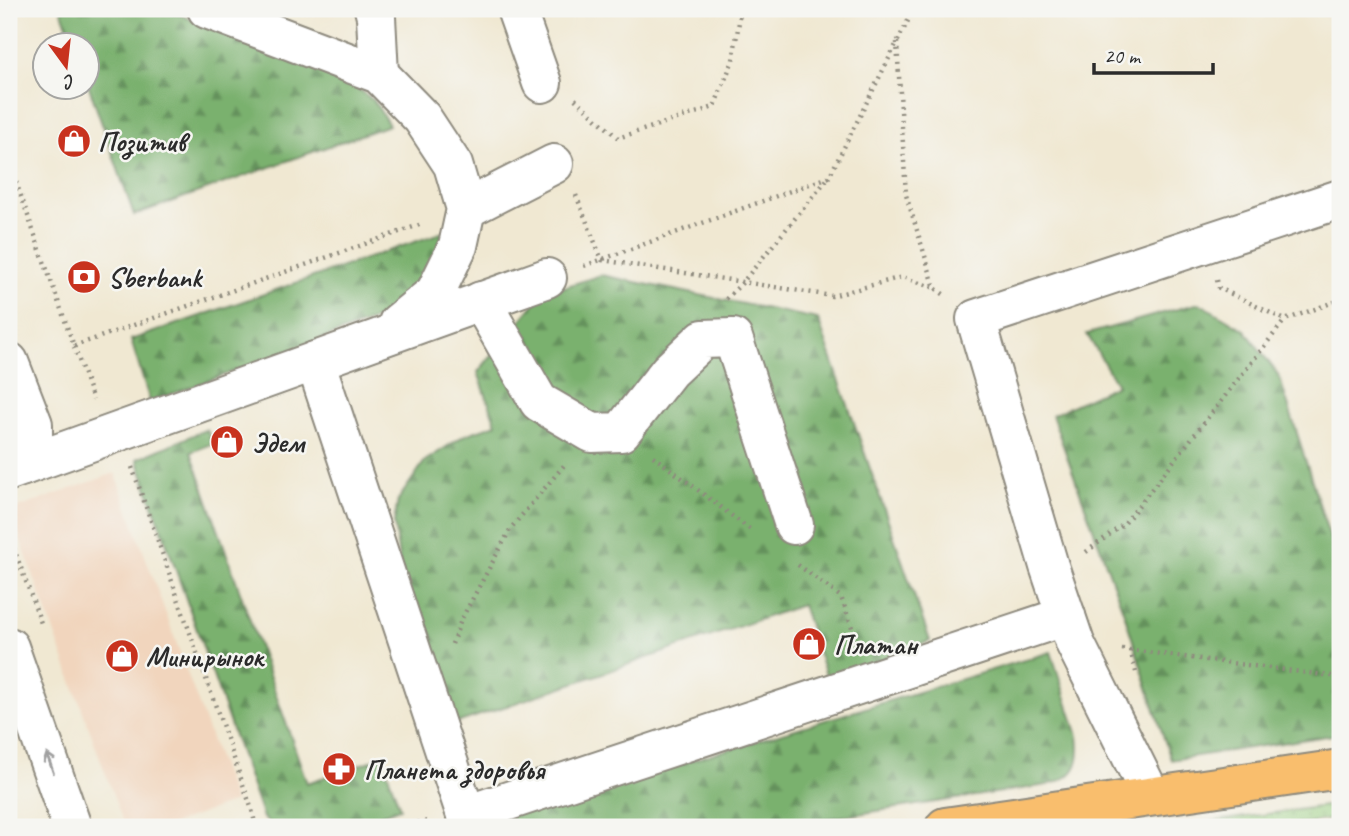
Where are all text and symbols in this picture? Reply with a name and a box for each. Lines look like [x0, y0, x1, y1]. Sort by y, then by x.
north arrow [32, 32, 102, 102]
scale bar [1094, 32, 1212, 76]
text: 20 m [1104, 43, 1142, 69]
text: С [60, 69, 78, 95]
shop icon: Позитив [55, 122, 93, 160]
place label: Позитив [98, 124, 191, 160]
bank icon: Sberbank [65, 258, 103, 296]
place label: Sberbank [108, 260, 204, 295]
shop icon: Эдем [208, 423, 246, 461]
place label: Эдем [252, 425, 307, 460]
shop icon: Платан [790, 625, 828, 663]
place label: Платан [834, 627, 920, 662]
shop icon: Минирынок [103, 637, 141, 675]
place label: Минирынок [146, 639, 265, 674]
pharmacy icon: Планета здоровья [320, 750, 358, 788]
one-way arrow [43, 752, 55, 774]
place label: Планета здоровья [364, 752, 546, 788]

